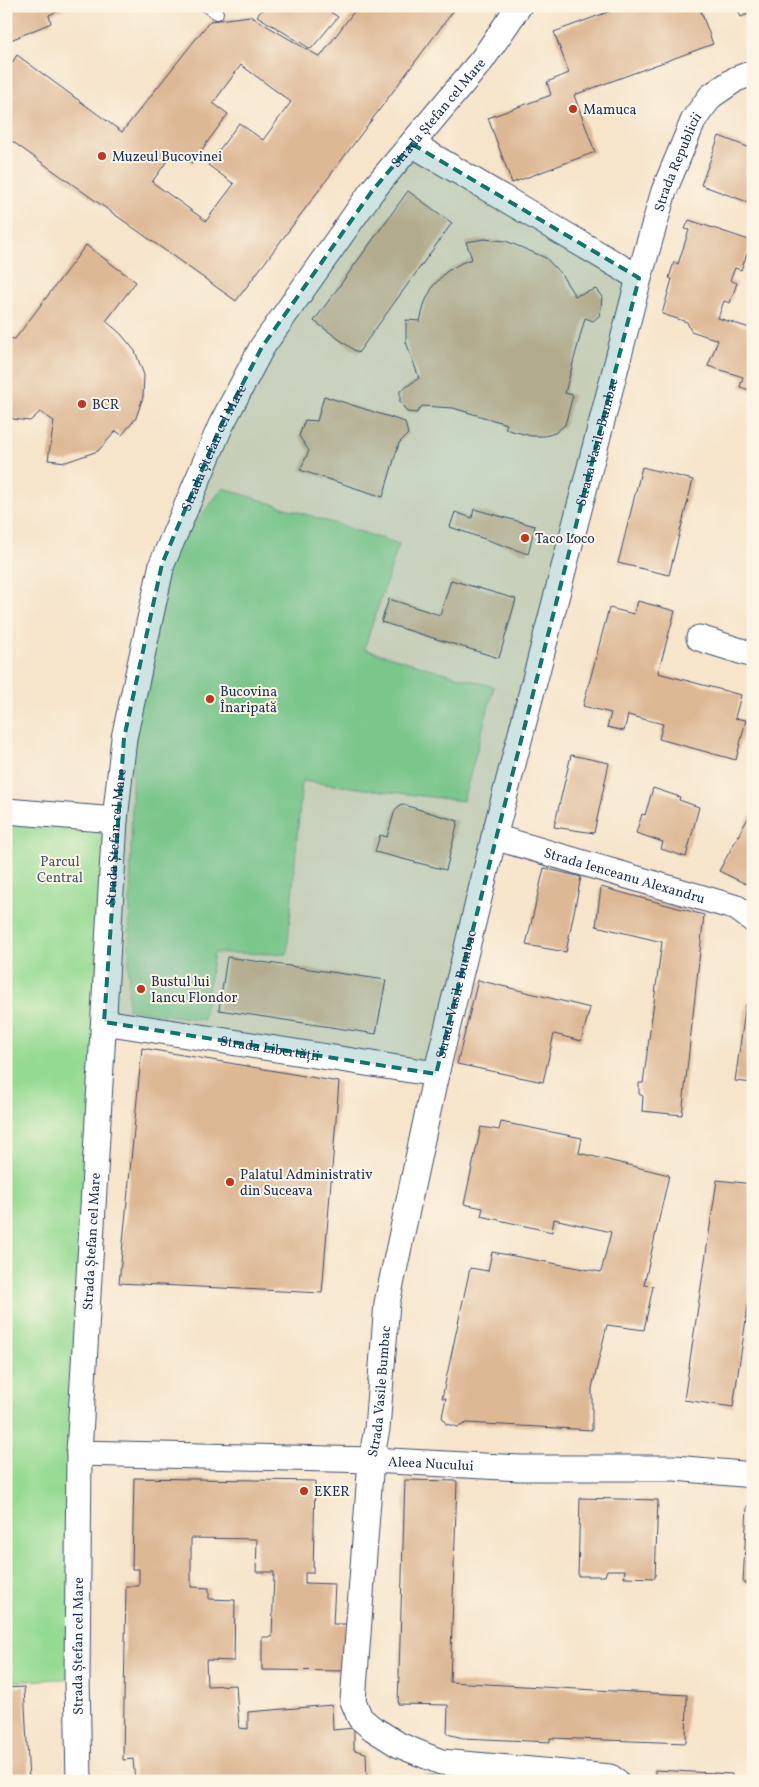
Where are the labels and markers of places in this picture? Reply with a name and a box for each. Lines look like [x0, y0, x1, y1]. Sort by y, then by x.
place label: Mamuca [583, 101, 637, 120]
marker: Mamuca [567, 103, 579, 115]
place label: Muzeul Bucovinei [112, 148, 222, 167]
marker: Muzeul Bucovinei [96, 150, 108, 162]
place label: BCR [92, 396, 120, 415]
marker: BCR [76, 398, 88, 410]
place label: Taco Loco [535, 530, 595, 549]
marker: Taco Loco [519, 532, 531, 544]
place label: Bucovina Înaripată [220, 683, 277, 718]
marker: Bucovina Înaripată [204, 693, 216, 705]
place label: Bustul lui Iancu Flondor [151, 973, 237, 1008]
marker: Bustul lui Iancu Flondor [135, 983, 147, 995]
place label: Palatul Administrativ din Suceava [240, 1166, 373, 1201]
marker: Palatul Administrativ din Suceava [224, 1176, 236, 1188]
place label: EKER [314, 1483, 350, 1502]
marker: EKER [298, 1485, 310, 1497]

